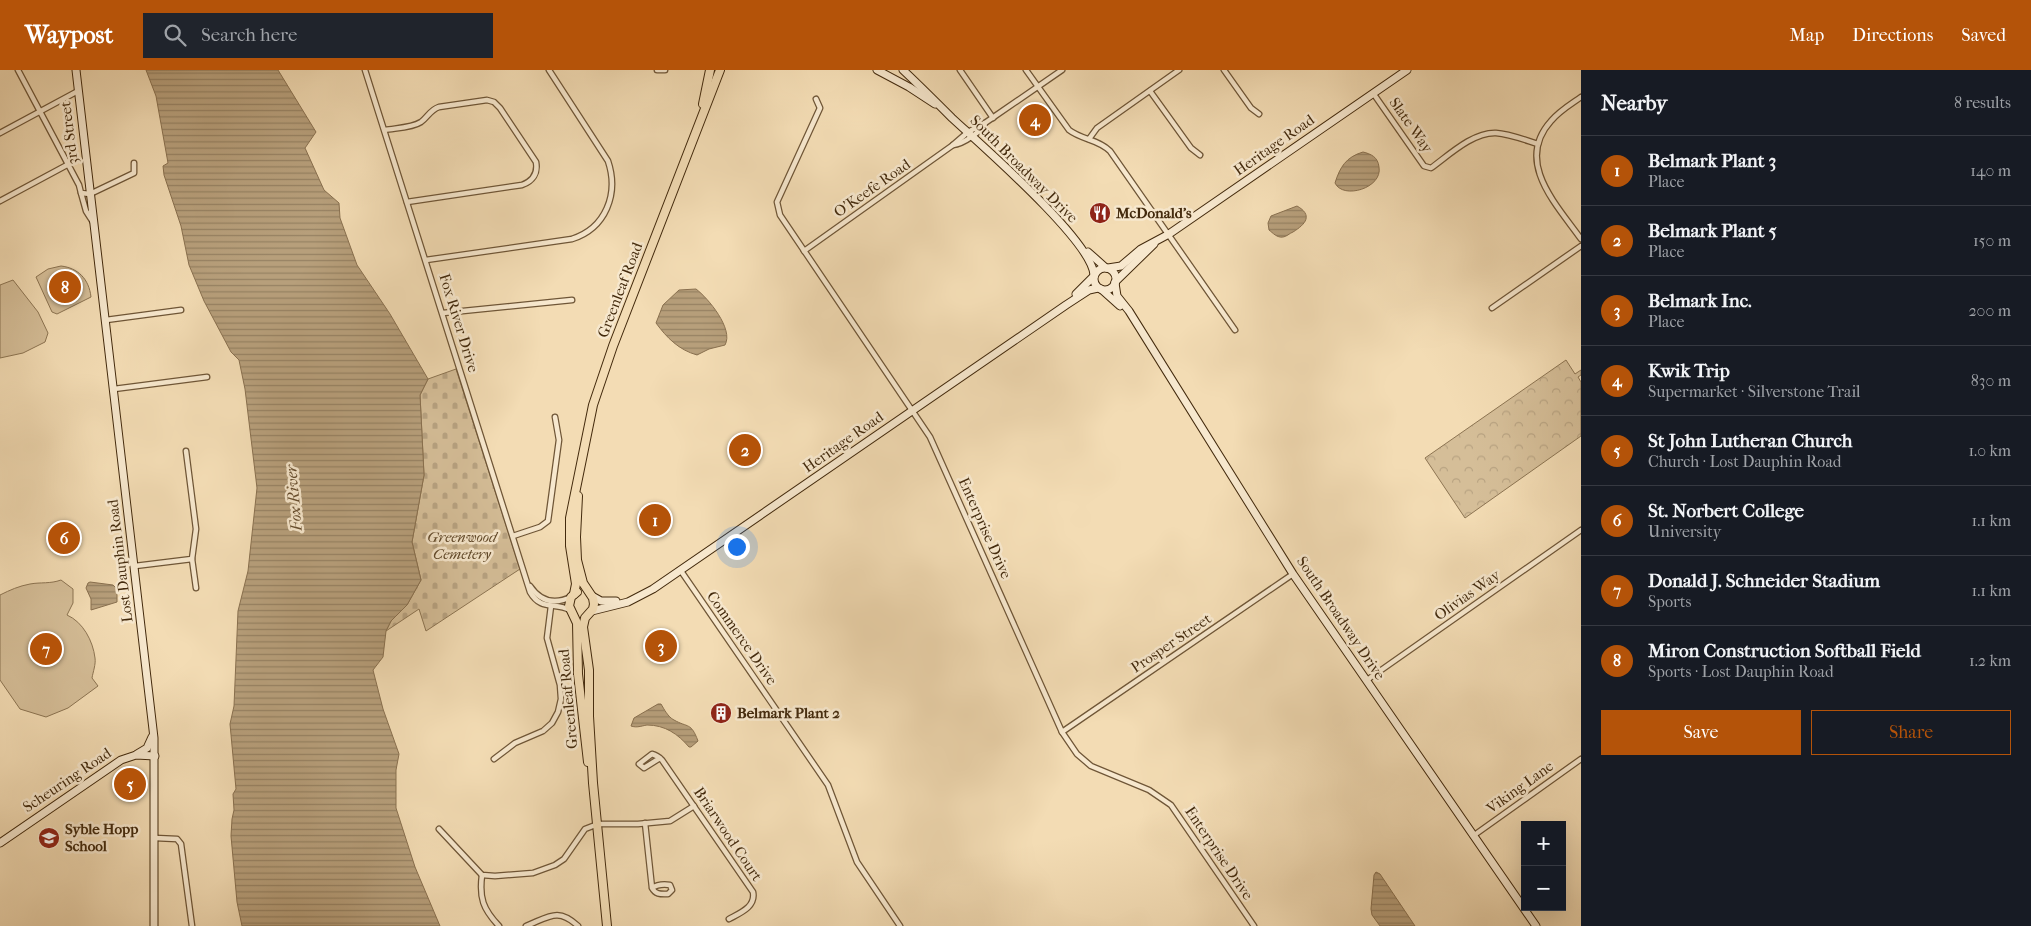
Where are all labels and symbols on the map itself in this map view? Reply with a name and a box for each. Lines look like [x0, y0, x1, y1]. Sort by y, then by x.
street label: Slate Way [1385, 94, 1437, 157]
street label: 3rd Street [56, 100, 82, 166]
pin: 4 [1019, 101, 1051, 139]
street label: Heritage Road [1230, 110, 1318, 179]
street label: South Broadway Drive [966, 111, 1082, 227]
street label: O'Keefe Road [830, 155, 914, 221]
restaurant icon: McDonald's [1088, 201, 1112, 225]
place label: McDonald's [1115, 204, 1192, 222]
street label: Greenleaf Road [594, 239, 647, 340]
pin: 8 [49, 268, 81, 306]
street label: Fox River Drive [435, 271, 483, 375]
street label: Heritage Road [799, 407, 887, 476]
pin: 2 [729, 431, 761, 469]
water label: Fox River [281, 462, 306, 533]
street label: Enterprise Drive [955, 475, 1016, 582]
street label: Lost Dauphin Road [103, 498, 136, 624]
pin: 1 [639, 501, 671, 539]
pin: 6 [48, 519, 80, 557]
park label: Greenwood Cemetery [427, 528, 499, 563]
your location [724, 534, 750, 560]
street label: South Broadway Drive [1293, 553, 1389, 684]
street label: Olivias Way [1431, 565, 1504, 624]
street label: Commerce Drive [703, 588, 781, 689]
street label: Prosper Street [1127, 609, 1215, 677]
pin: 3 [645, 627, 677, 665]
pin: 7 [30, 630, 62, 668]
street label: Greenleaf Road [555, 647, 581, 750]
building icon: Belmark Plant 2 [709, 701, 733, 725]
place label: Belmark Plant 2 [737, 704, 840, 722]
street label: Scheuring Road [19, 743, 115, 816]
street label: Viking Lane [1482, 756, 1557, 818]
pin: 5 [114, 765, 146, 803]
street label: Briarwood Court [690, 784, 766, 885]
street label: Enterprise Drive [1181, 803, 1257, 904]
place label: Syble Hopp School [65, 820, 138, 855]
school or university icon: Syble Hopp School [37, 826, 61, 850]

